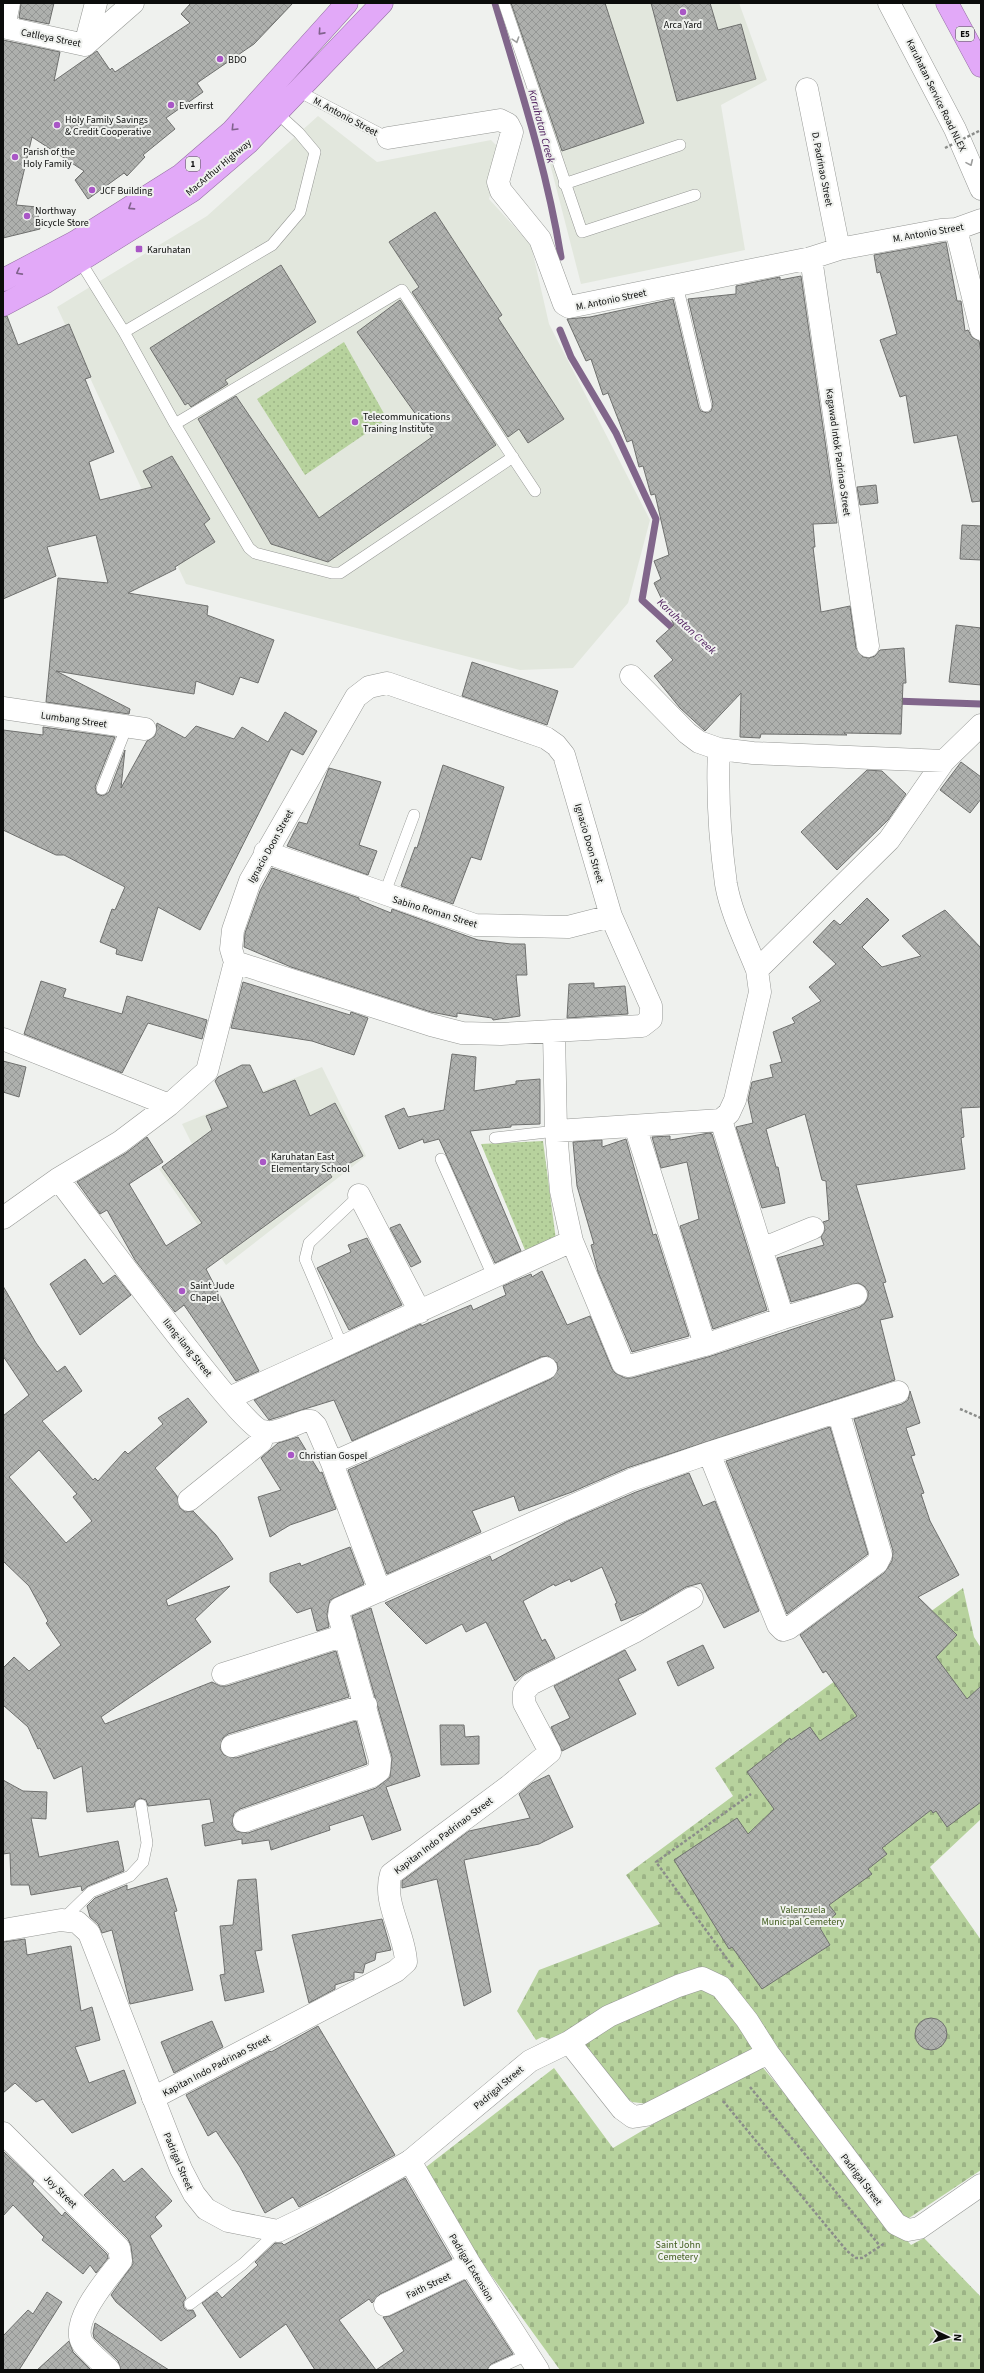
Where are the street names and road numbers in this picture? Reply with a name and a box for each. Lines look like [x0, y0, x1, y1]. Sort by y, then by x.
street label: Catlleya Street [20, 25, 83, 51]
road number: E5 [956, 27, 974, 41]
street label: Karuhatan Service Road NLEX [903, 37, 969, 154]
street label: M. Antonio Street [311, 94, 381, 140]
street label: D. Padrinao Street [808, 131, 836, 208]
street label: MacArthur Highway [183, 136, 255, 199]
road number: 1 [186, 157, 200, 171]
street label: M. Antonio Street [892, 220, 965, 246]
street label: M. Antonio Street [575, 286, 648, 314]
street label: Kagawad Intok Padrinao Street [822, 387, 854, 518]
street label: Lumbang Street [40, 708, 108, 732]
street label: Ignacio Doon Street [571, 802, 607, 885]
street label: Ignacio Doon Street [245, 807, 297, 886]
street label: Sabino Roman Street [391, 892, 479, 932]
street label: Ilang-ilang Street [159, 1315, 216, 1380]
street label: Kapitan Indo Padrinao Street [391, 1794, 496, 1878]
street label: Kapitan Indo Padrinao Street [160, 2031, 273, 2100]
street label: Padrigal Street [471, 2062, 527, 2113]
street label: Padrigal Street [160, 2130, 197, 2193]
street label: Padrigal Street [837, 2151, 886, 2209]
street label: Joy Street [41, 2172, 80, 2212]
street label: Padrigal Extension [445, 2231, 497, 2304]
street label: Faith Street [404, 2269, 454, 2303]

